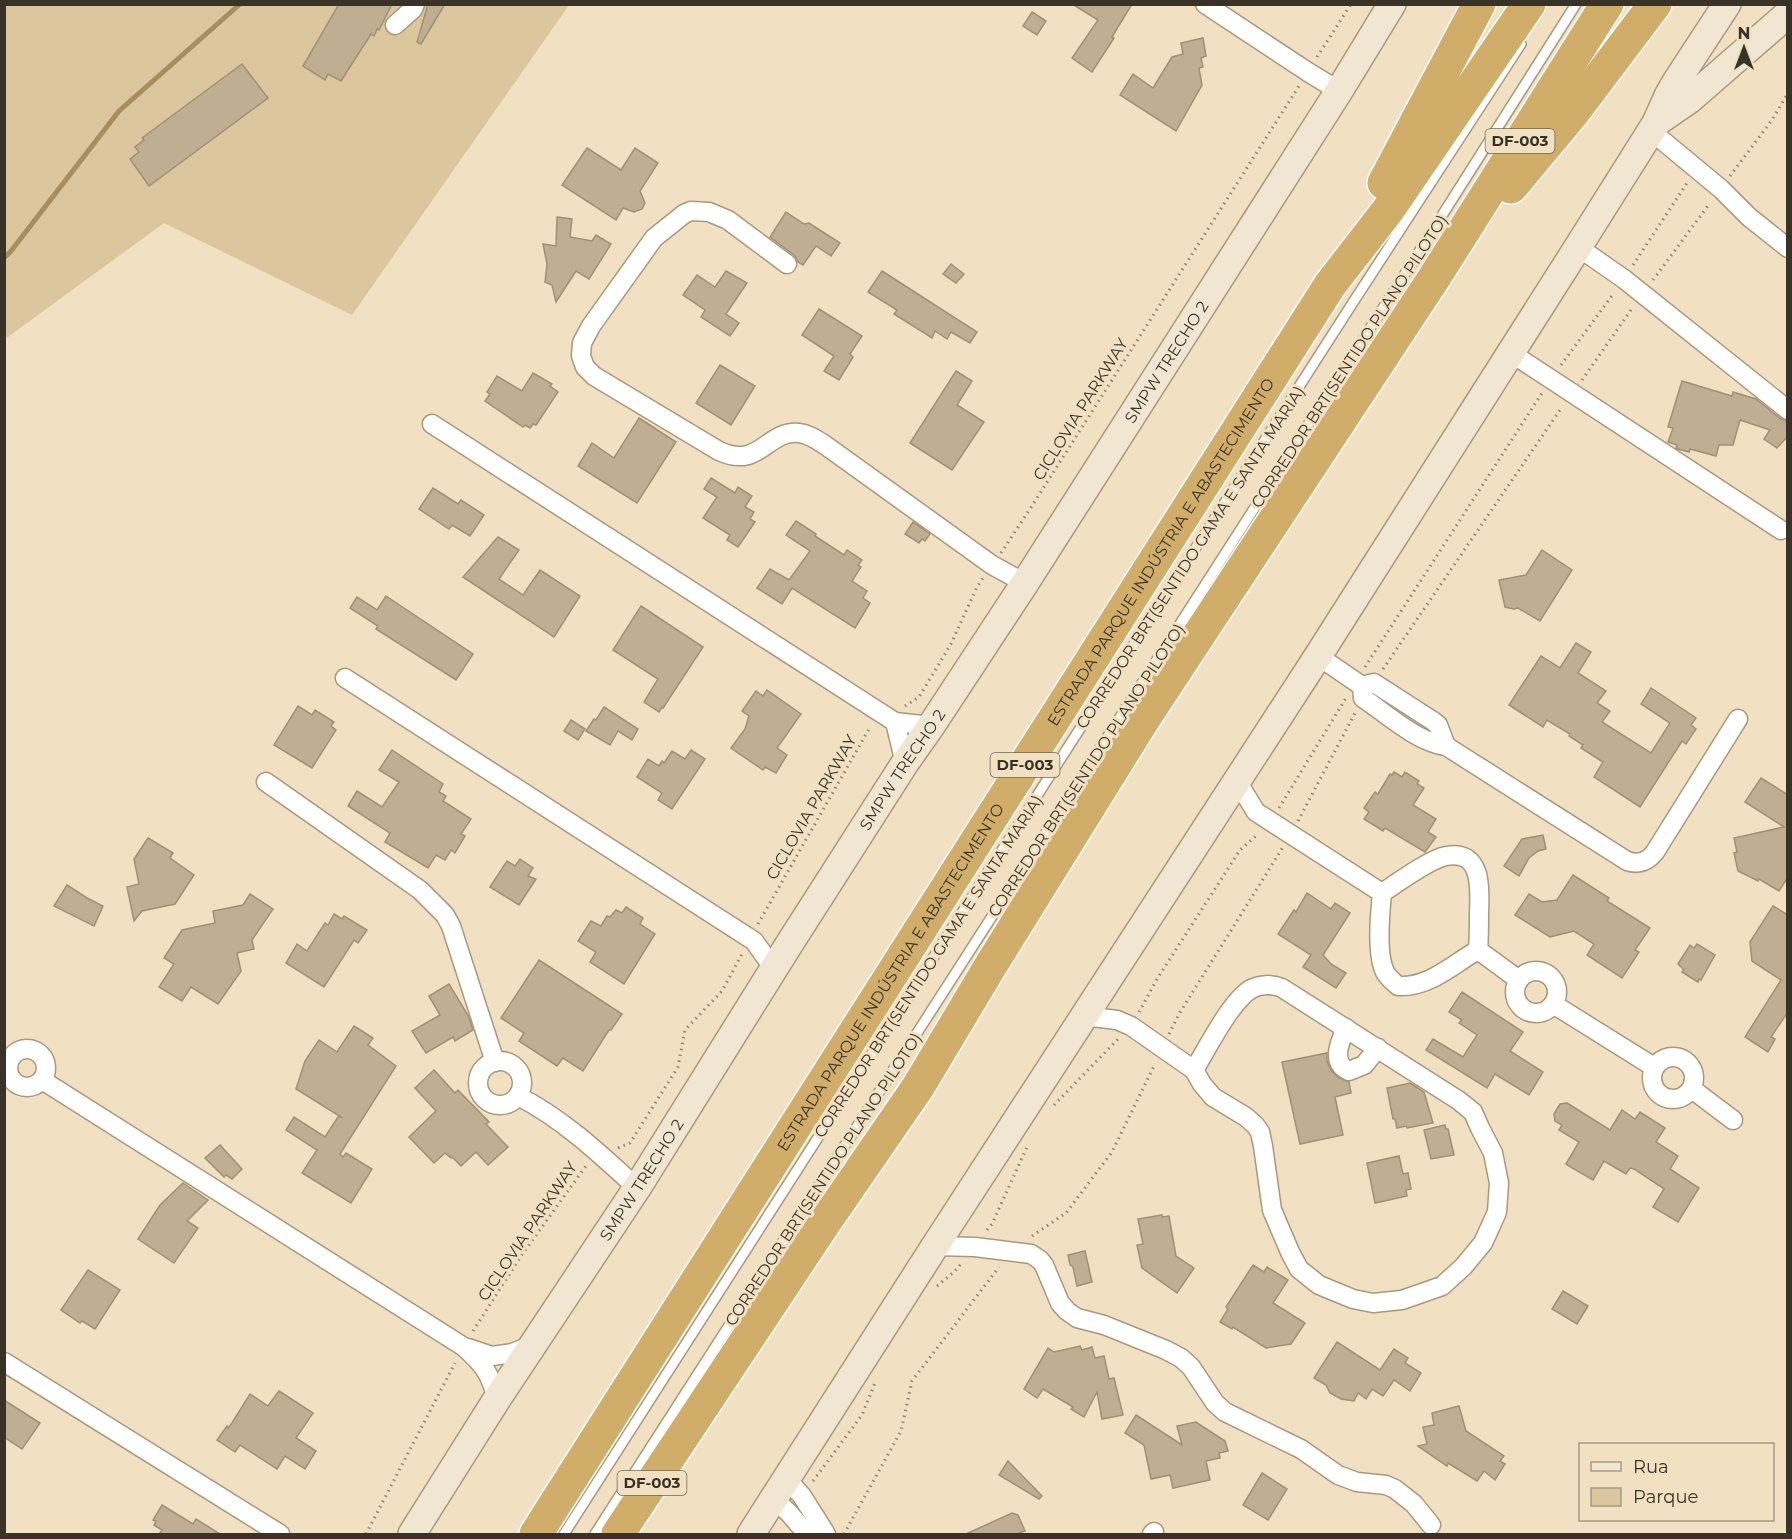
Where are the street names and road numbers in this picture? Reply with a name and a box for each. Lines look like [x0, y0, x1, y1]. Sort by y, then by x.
road number: DF-003 [1486, 129, 1555, 153]
street label: CORREDOR BRT(SENTIDO PLANO PILOTO) [1247, 211, 1452, 511]
street label: SMPW TRECHO 2 [1121, 298, 1213, 427]
street label: CICLOVIA PARKWAY [1029, 334, 1132, 484]
street label: ESTRADA PARQUE INDÚSTRIA E ABASTECIMENTO [1043, 375, 1278, 729]
street label: CORREDOR BRT(SENTIDO GAMA E SANTA MARIA) [1072, 382, 1309, 732]
street label: CORREDOR BRT(SENTIDO PLANO PILOTO) [984, 620, 1189, 920]
street label: SMPW TRECHO 2 [856, 706, 949, 834]
street label: CICLOVIA PARKWAY [762, 731, 861, 883]
road number: DF-003 [990, 753, 1060, 777]
street label: CORREDOR BRT(SENTIDO GAMA E SANTA MARIA) [810, 791, 1047, 1141]
street label: ESTRADA PARQUE INDÚSTRIA E ABASTECIMENTO [773, 800, 1008, 1155]
street label: CORREDOR BRT(SENTIDO PLANO PILOTO) [721, 1029, 926, 1329]
street label: SMPW TRECHO 2 [596, 1116, 688, 1245]
street label: CICLOVIA PARKWAY [474, 1157, 582, 1305]
road number: DF-003 [618, 1471, 686, 1495]

